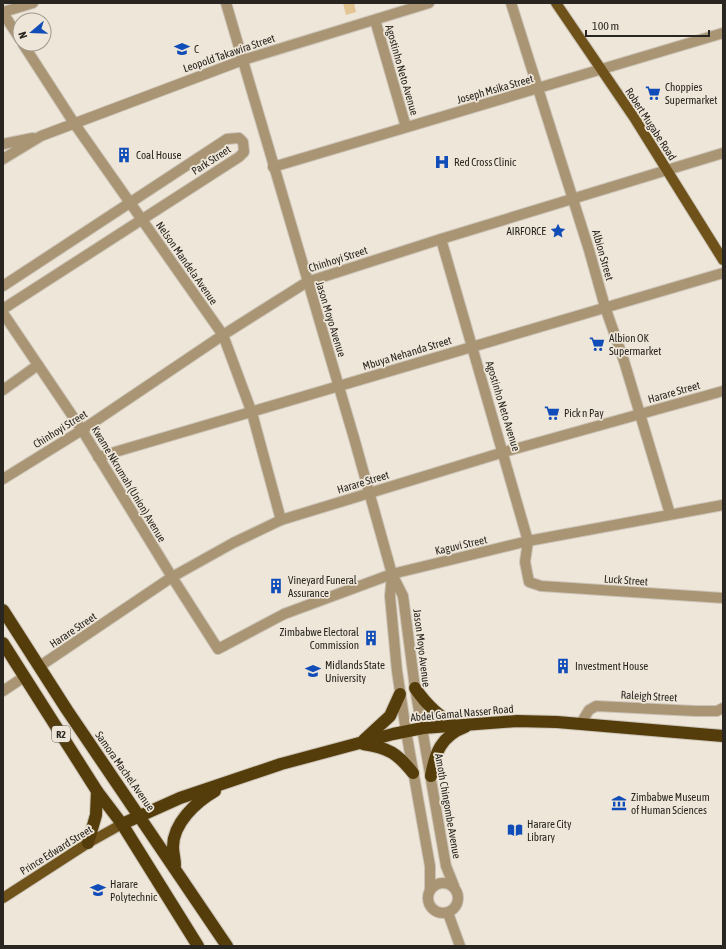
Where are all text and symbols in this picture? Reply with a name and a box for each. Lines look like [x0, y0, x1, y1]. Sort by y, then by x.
north arrow [12, 12, 52, 52]
scale bar [586, 12, 709, 38]
text: 100 m [592, 19, 619, 33]
street label: Agostinho Neto Avenue [383, 23, 421, 117]
text: N [16, 30, 29, 40]
street label: Leopold Takawira Street [182, 32, 276, 74]
school or university icon: C [173, 40, 191, 58]
place label: C [194, 43, 199, 55]
street label: Joseph Msika Street [455, 72, 535, 106]
place label: Choppies Supermarket [665, 81, 717, 106]
supermarket icon: Choppies Supermarket [644, 84, 662, 102]
street label: Robert Mugabe Road [623, 86, 679, 162]
street label: Park Street [189, 143, 233, 177]
building icon: Coal House [115, 146, 133, 164]
place label: Coal House [136, 149, 181, 161]
hospital icon: Red Cross Clinic [433, 153, 451, 171]
place label: Red Cross Clinic [454, 156, 517, 168]
street label: Nelson Mandela Avenue [154, 219, 220, 307]
place icon: AIRFORCE [549, 222, 567, 240]
place label: AIRFORCE [506, 225, 546, 237]
street label: Albion Street [590, 228, 616, 282]
street label: Chinhoyi Street [307, 244, 369, 274]
street label: Jason Moyo Avenue [314, 280, 348, 358]
place label: Albion OK Supermarket [609, 332, 661, 357]
street label: Mbuya Nehanda Street [361, 334, 453, 372]
supermarket icon: Albion OK Supermarket [588, 335, 606, 353]
street label: Agostinho Neto Avenue [484, 359, 522, 453]
street label: Harare Street [647, 379, 701, 405]
supermarket icon: Pick n Pay [543, 404, 561, 422]
place label: Pick n Pay [564, 407, 604, 419]
street label: Chinhoyi Street [31, 408, 89, 450]
street label: Kwame Nkrumah (Union) Avenue [90, 424, 168, 544]
street label: Harare Street [336, 468, 390, 496]
street label: Kaguvi Street [434, 533, 488, 557]
street label: Luck Street [604, 572, 648, 588]
place label: Vineyard Funeral Assurance [288, 574, 357, 599]
building icon: Vineyard Funeral Assurance [267, 577, 285, 595]
street label: Jason Moyo Avenue [411, 608, 433, 688]
street label: Harare Street [47, 610, 99, 650]
place label: Zimbabwe Electoral Commission [279, 626, 359, 651]
building icon: Zimbabwe Electoral Commission [362, 629, 380, 647]
building icon: Investment House [554, 657, 572, 675]
place label: Midlands State University [325, 659, 385, 684]
place label: Investment House [575, 660, 648, 672]
school or university icon: Midlands State University [304, 662, 322, 680]
street label: Raleigh Street [620, 689, 678, 703]
street label: Abdel Gamal Nasser Road [410, 703, 514, 723]
road number: R2 [52, 726, 70, 742]
street label: Samora Machel Avenue [93, 729, 157, 813]
street label: Amoth Chingombe Avenue [433, 753, 463, 859]
place label: Zimbabwe Museum of Human Sciences [631, 791, 710, 816]
museum icon: Zimbabwe Museum of Human Sciences [610, 794, 628, 812]
place label: Harare City Library [527, 818, 572, 843]
library icon: Harare City Library [506, 821, 524, 839]
street label: Prince Edward Street [18, 823, 94, 877]
place label: Harare Polytechnic [110, 878, 158, 903]
school or university icon: Harare Polytechnic [89, 881, 107, 899]

